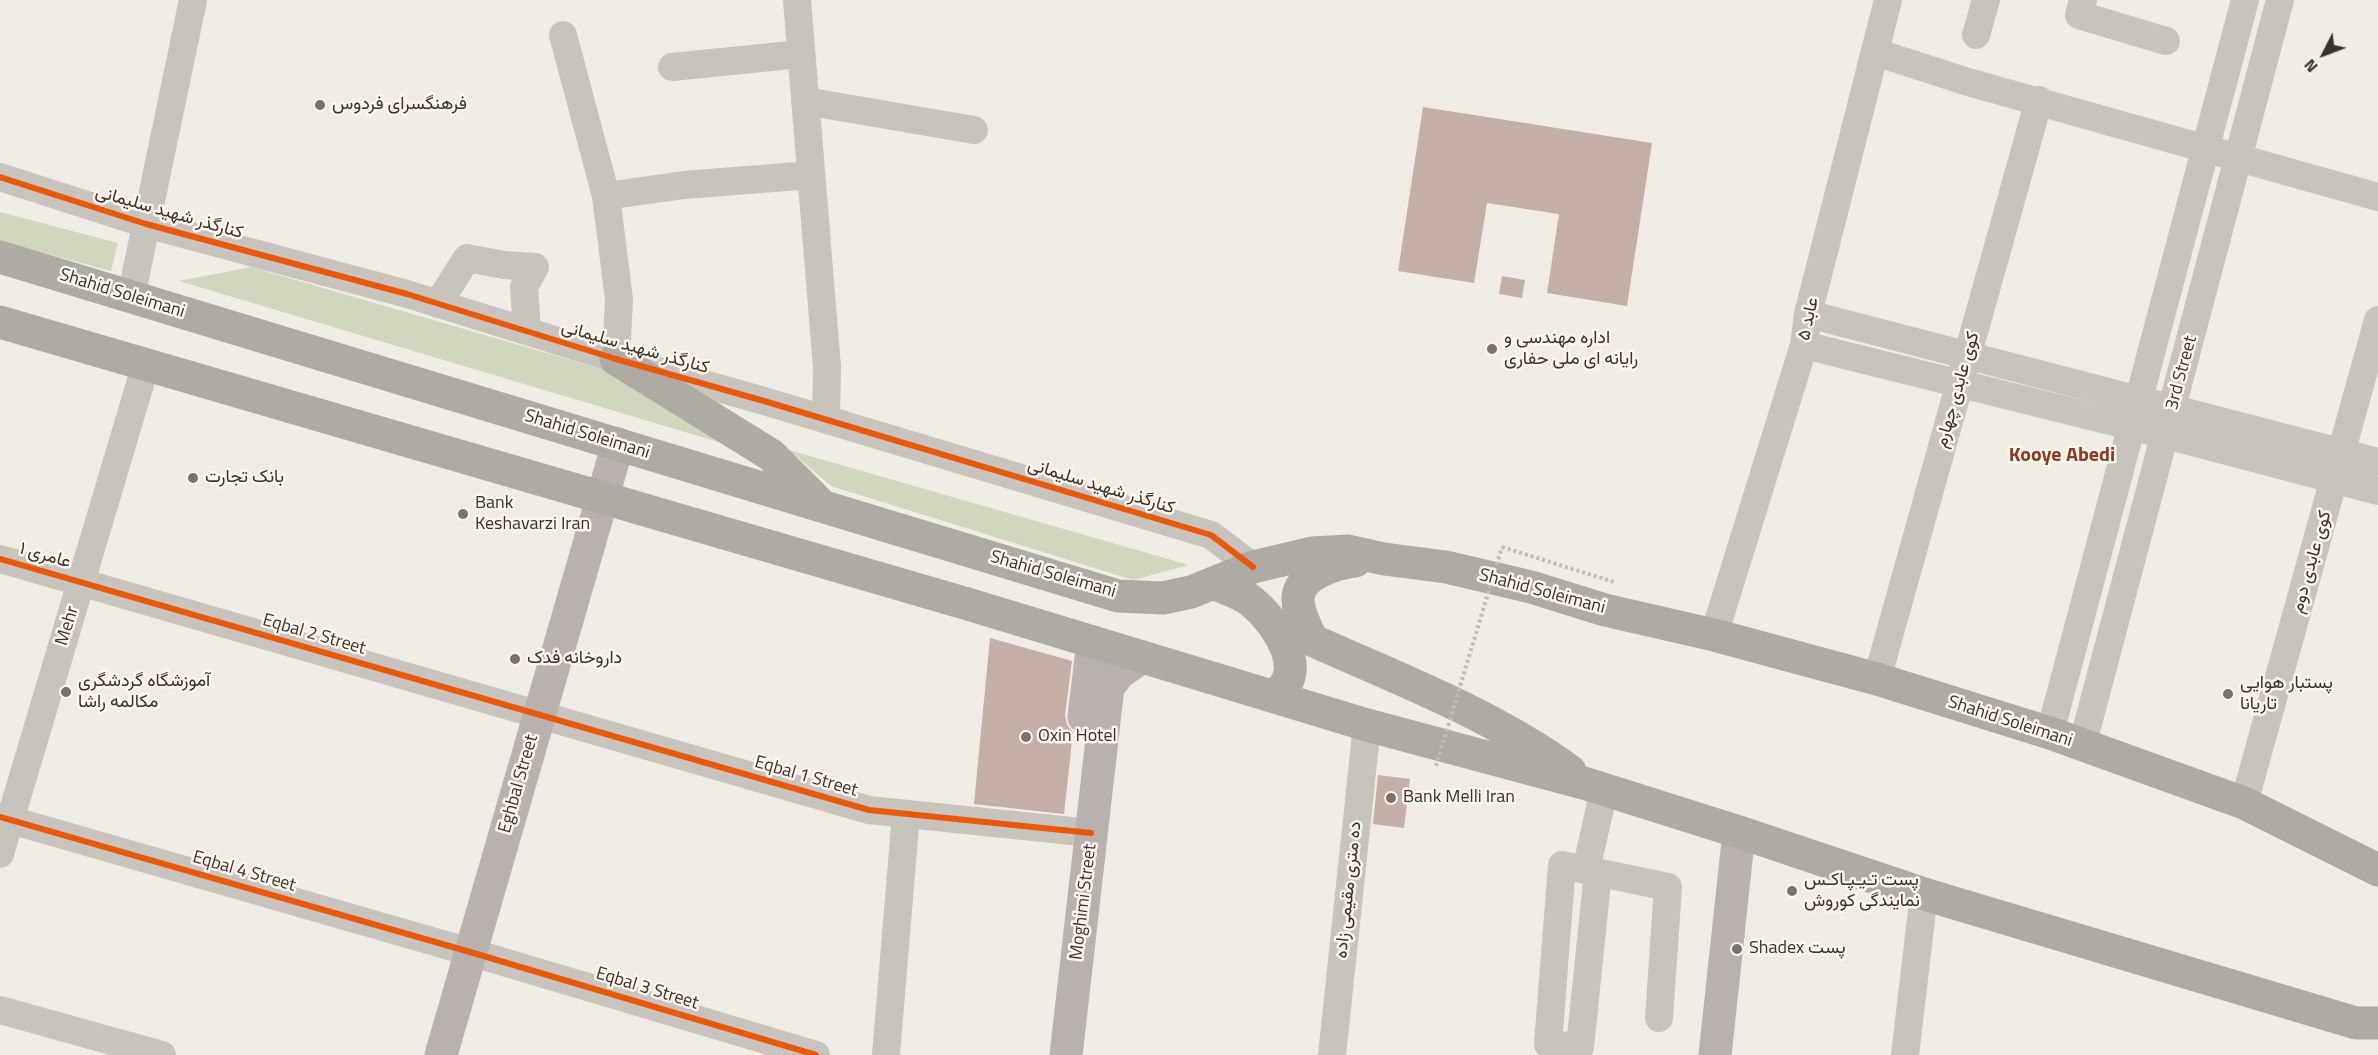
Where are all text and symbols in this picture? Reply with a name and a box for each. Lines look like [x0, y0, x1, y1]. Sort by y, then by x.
north arrow [2294, 24, 2354, 84]
text: N [2298, 54, 2323, 78]
place label: فرهنگسرای فردوس [332, 94, 467, 116]
marker: فرهنگسرای فردوس [313, 98, 327, 112]
street label: کنارگذر شهید سلیمانی [93, 182, 245, 244]
street label: Shahid Soleimani [57, 265, 187, 323]
street label: عابد ۵ [1794, 295, 1824, 343]
street label: کنارگذر شهید سلیمانی [559, 317, 711, 379]
place label: اداره مهندسی و رایانه ای ملی حفاری [1504, 328, 1638, 370]
street label: کوی عابدی چهارم [1931, 330, 1985, 450]
street label: 3rd Street [2162, 334, 2202, 412]
marker: اداره مهندسی و رایانه ای ملی حفاری [1485, 342, 1499, 356]
street label: Shahid Soleimani [522, 406, 652, 464]
district label: Kooye Abedi [2009, 444, 2115, 468]
street label: کنارگذر شهید سلیمانی [1025, 454, 1177, 520]
place label: بانک تجارت [205, 467, 284, 489]
marker: بانک تجارت [186, 471, 200, 485]
place label: Bank Keshavarzi Iran [475, 493, 590, 536]
marker: Bank Keshavarzi Iran [456, 507, 470, 521]
street label: کوی عابدی دوم [2287, 508, 2337, 616]
street label: عامری ۱ [17, 538, 73, 574]
street label: Shahid Soleimani [988, 547, 1118, 603]
street label: Shahid Soleimani [1477, 565, 1607, 619]
street label: Mehr [52, 604, 84, 648]
street label: Eqbal 2 Street [260, 610, 368, 660]
place label: داروخانه فدک [527, 648, 622, 670]
marker: داروخانه فدک [508, 652, 522, 666]
place label: آموزشگاه گردشگری مکالمه راشا [78, 671, 210, 714]
place label: پستبار هوایی تاریانا [2240, 673, 2333, 716]
marker: آموزشگاه گردشگری مکالمه راشا [59, 685, 73, 699]
marker: پستبار هوایی تاریانا [2221, 687, 2235, 701]
street label: Shahid Soleimani [1945, 692, 2075, 752]
place label: Oxin Hotel [1038, 726, 1117, 748]
marker: Oxin Hotel [1019, 730, 1033, 744]
street label: Eghbal Street [495, 732, 543, 836]
street label: Eqbal 1 Street [752, 752, 860, 802]
place label: Bank Melli Iran [1403, 787, 1515, 809]
marker: Bank Melli Iran [1384, 791, 1398, 805]
street label: ده متری مقیمی زاده [1331, 820, 1367, 960]
street label: Moghimi Street [1066, 843, 1102, 961]
street label: Eqbal 4 Street [190, 847, 298, 897]
place label: پست تـیـپـاکـس نمایندگی کوروش [1804, 870, 1920, 912]
marker: پست تـیـپـاکـس نمایندگی کوروش [1785, 884, 1799, 898]
place label: Shadex پست [1749, 938, 1846, 960]
marker: Shadex پست [1730, 942, 1744, 956]
street label: Eqbal 3 Street [593, 963, 701, 1015]

